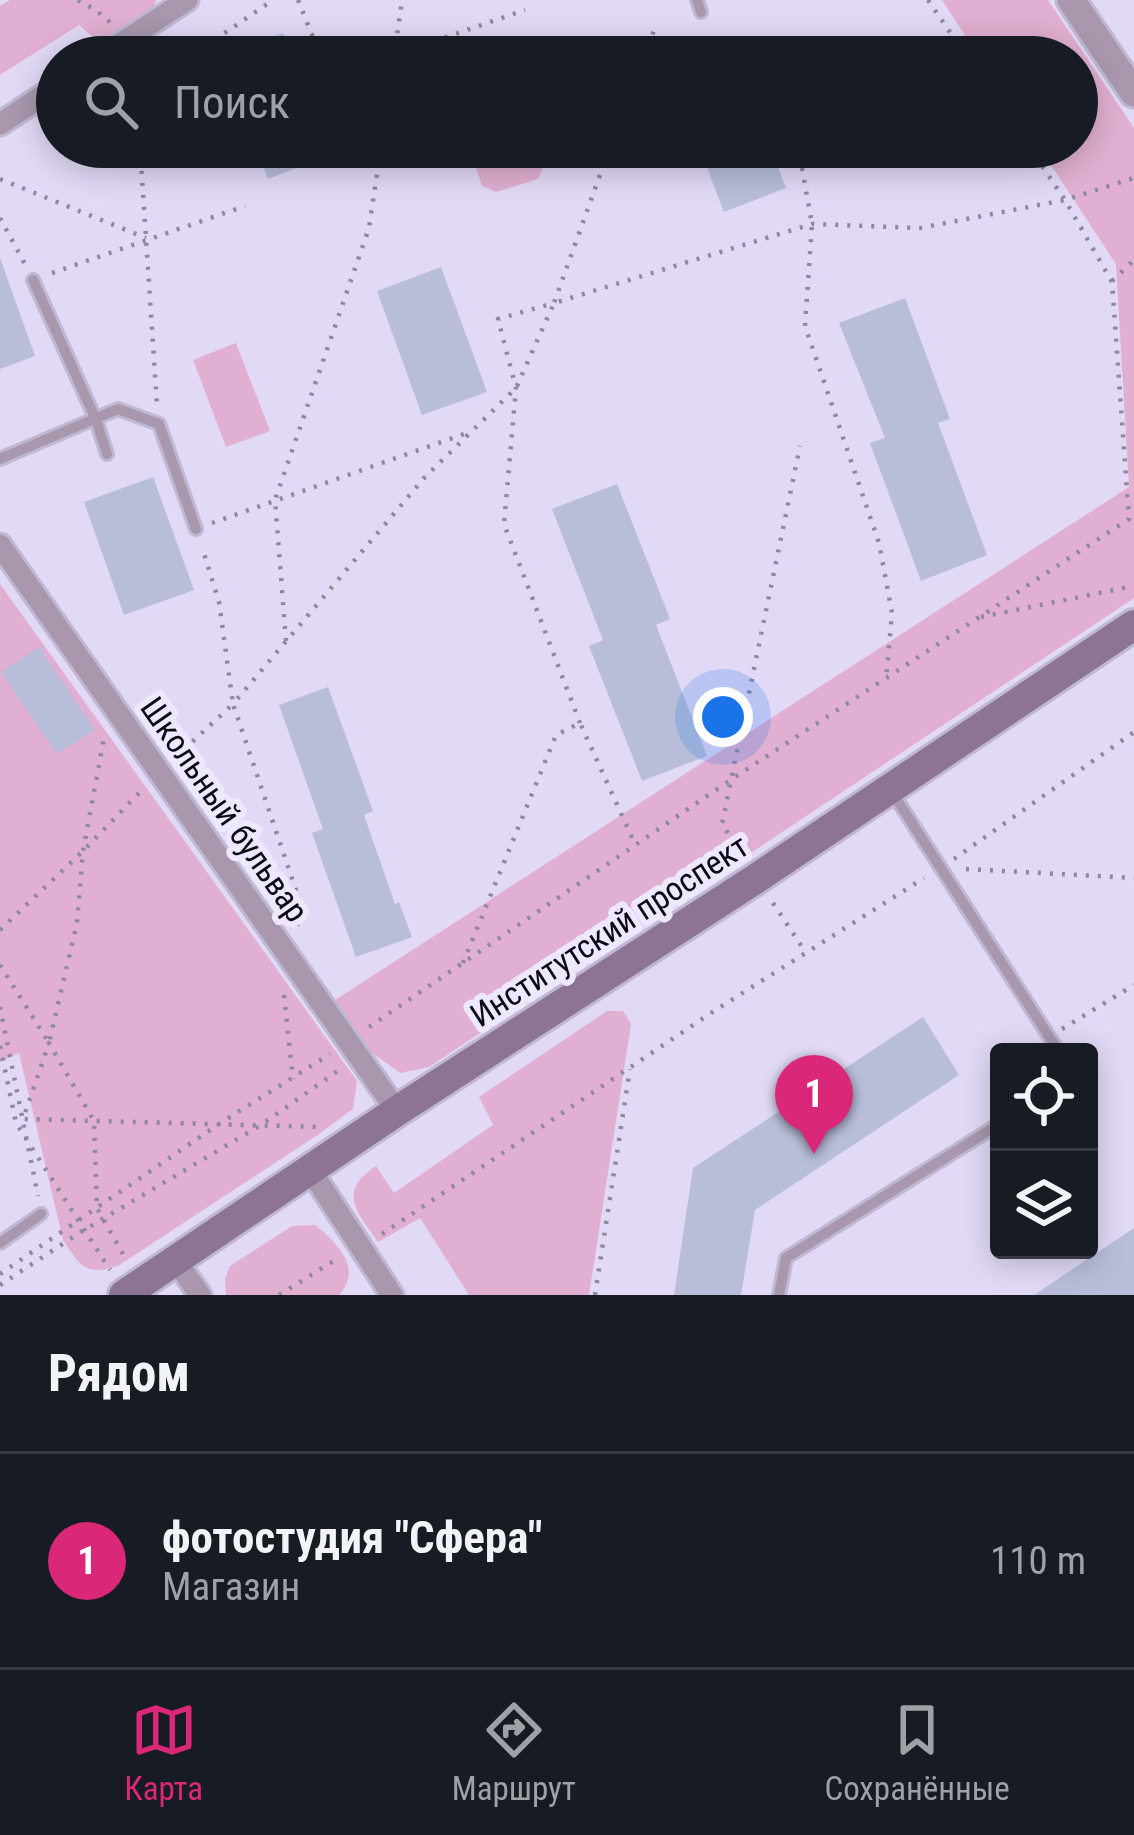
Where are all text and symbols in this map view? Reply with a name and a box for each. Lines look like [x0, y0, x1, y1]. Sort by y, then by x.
search box [36, 36, 1098, 168]
icon: search [78, 69, 144, 135]
text: Поиск [174, 76, 290, 129]
your location [693, 687, 753, 747]
street label: Школьный бульвар [133, 689, 317, 929]
street label: Институтский проспект [463, 826, 755, 1035]
map controls [990, 1043, 1098, 1259]
button: locate [990, 1043, 1098, 1151]
pin: 1 [775, 1055, 853, 1154]
button: layers [990, 1151, 1098, 1259]
text: Рядом [48, 1344, 190, 1403]
text: фотостудия "Сфера" [162, 1511, 542, 1564]
text: 1 [77, 1538, 97, 1584]
text: 110 m [990, 1538, 1086, 1584]
text: Магазин [162, 1564, 300, 1610]
tab: Карта [124, 1697, 203, 1808]
tab: Маршрут [452, 1697, 576, 1808]
tab: Сохранённые [824, 1697, 1010, 1808]

